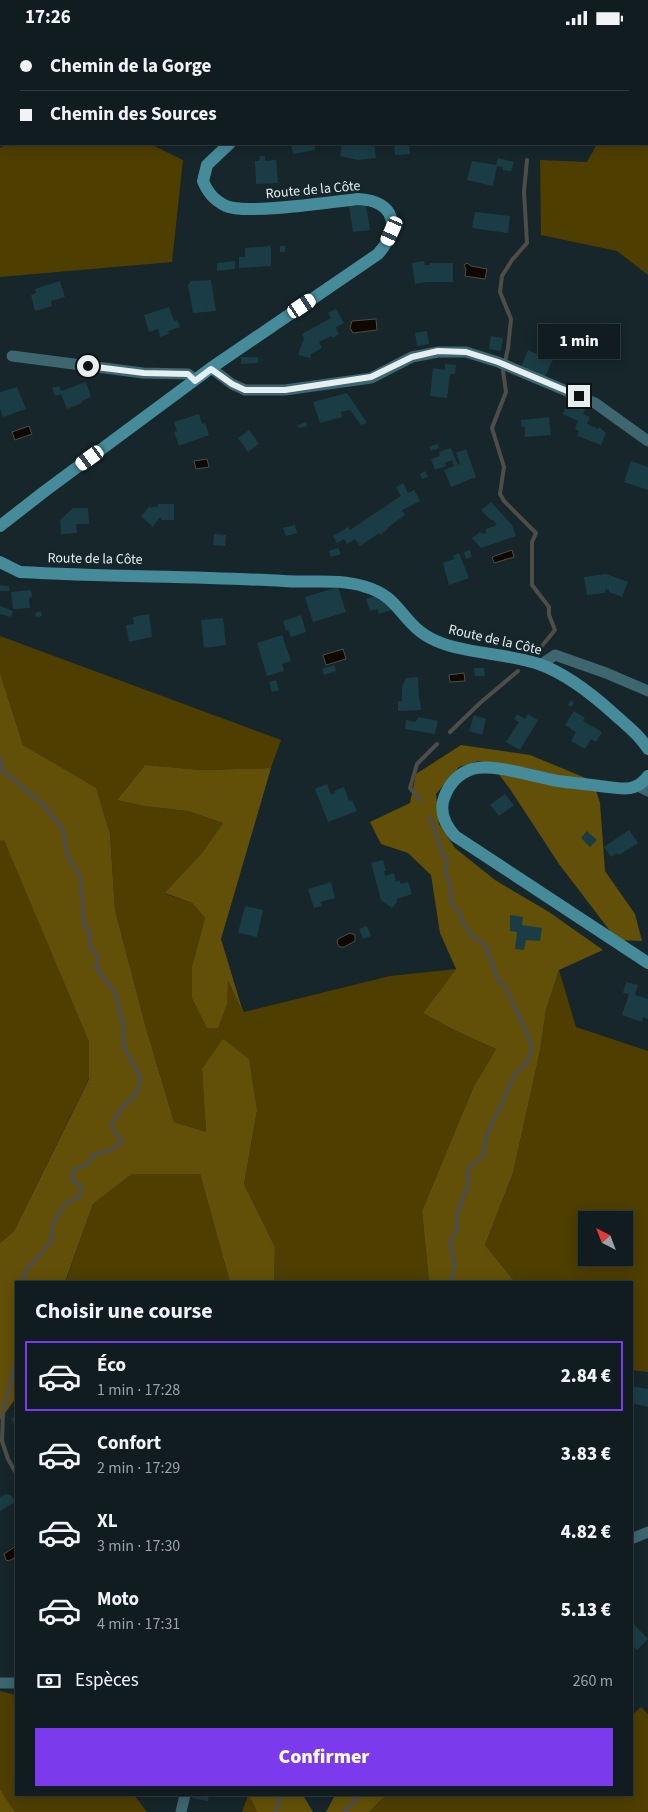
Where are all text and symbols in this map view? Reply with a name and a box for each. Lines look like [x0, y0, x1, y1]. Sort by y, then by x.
text: 17:26 [25, 4, 71, 31]
text: Chemin de la Gorge [50, 53, 211, 80]
text: Chemin des Sources [50, 101, 217, 128]
street label: Route de la Côte [265, 176, 361, 204]
car [379, 214, 404, 248]
car [285, 291, 318, 321]
callout: 1 min [538, 323, 620, 359]
text: 1 min [559, 330, 599, 352]
route start [77, 355, 99, 377]
route end [568, 385, 590, 407]
car [73, 443, 106, 473]
street label: Route de la Côte [47, 548, 143, 570]
street label: Route de la Côte [446, 620, 544, 660]
north arrow [578, 1211, 632, 1266]
map controls [578, 1211, 633, 1266]
text: Choisir une course [35, 1295, 213, 1327]
text: Éco [97, 1352, 126, 1379]
icon: car [37, 1354, 82, 1399]
text: 2.84 € [561, 1363, 611, 1390]
text: 1 min · 17:28 [97, 1379, 180, 1401]
text: Confort [97, 1430, 161, 1457]
icon: car [37, 1432, 82, 1477]
text: 3.83 € [561, 1441, 611, 1468]
text: 2 min · 17:29 [97, 1457, 180, 1479]
text: XL [97, 1508, 118, 1535]
icon: car [37, 1510, 82, 1555]
text: 4.82 € [561, 1519, 611, 1546]
text: 3 min · 17:30 [97, 1535, 180, 1557]
text: Moto [97, 1586, 139, 1613]
icon: car [37, 1588, 82, 1633]
text: 5.13 € [561, 1597, 611, 1624]
text: 4 min · 17:31 [97, 1613, 180, 1635]
icon: cash [35, 1667, 63, 1695]
text: Espèces [75, 1667, 139, 1694]
text: 260 m [573, 1670, 613, 1692]
button: Confirmer [35, 1728, 613, 1786]

